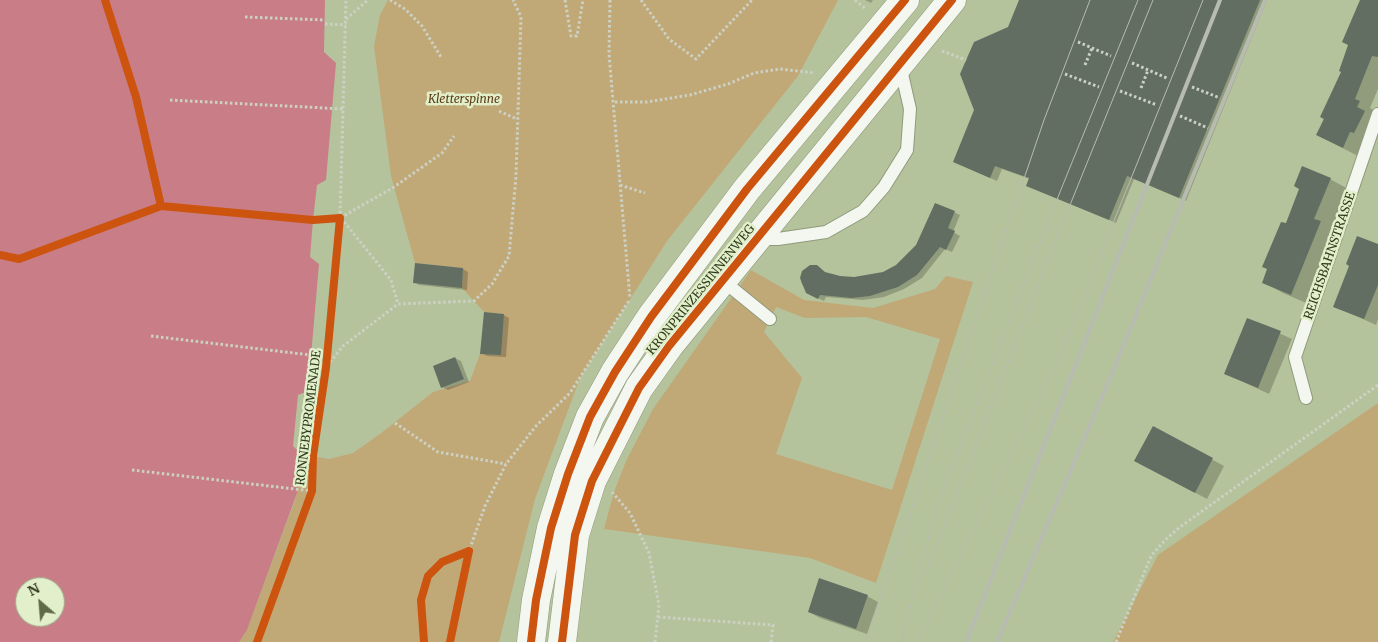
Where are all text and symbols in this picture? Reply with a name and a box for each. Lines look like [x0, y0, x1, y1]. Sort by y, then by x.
park label: Kletterspinne [428, 93, 500, 107]
street label: REICHSBAHNSTRASSE [1301, 190, 1359, 322]
street label: KRONPRINZESSINNENWEG [644, 222, 758, 358]
street label: RONNEBYPROMENADE [294, 349, 324, 487]
north arrow [15, 577, 65, 627]
text: N [25, 579, 43, 600]

